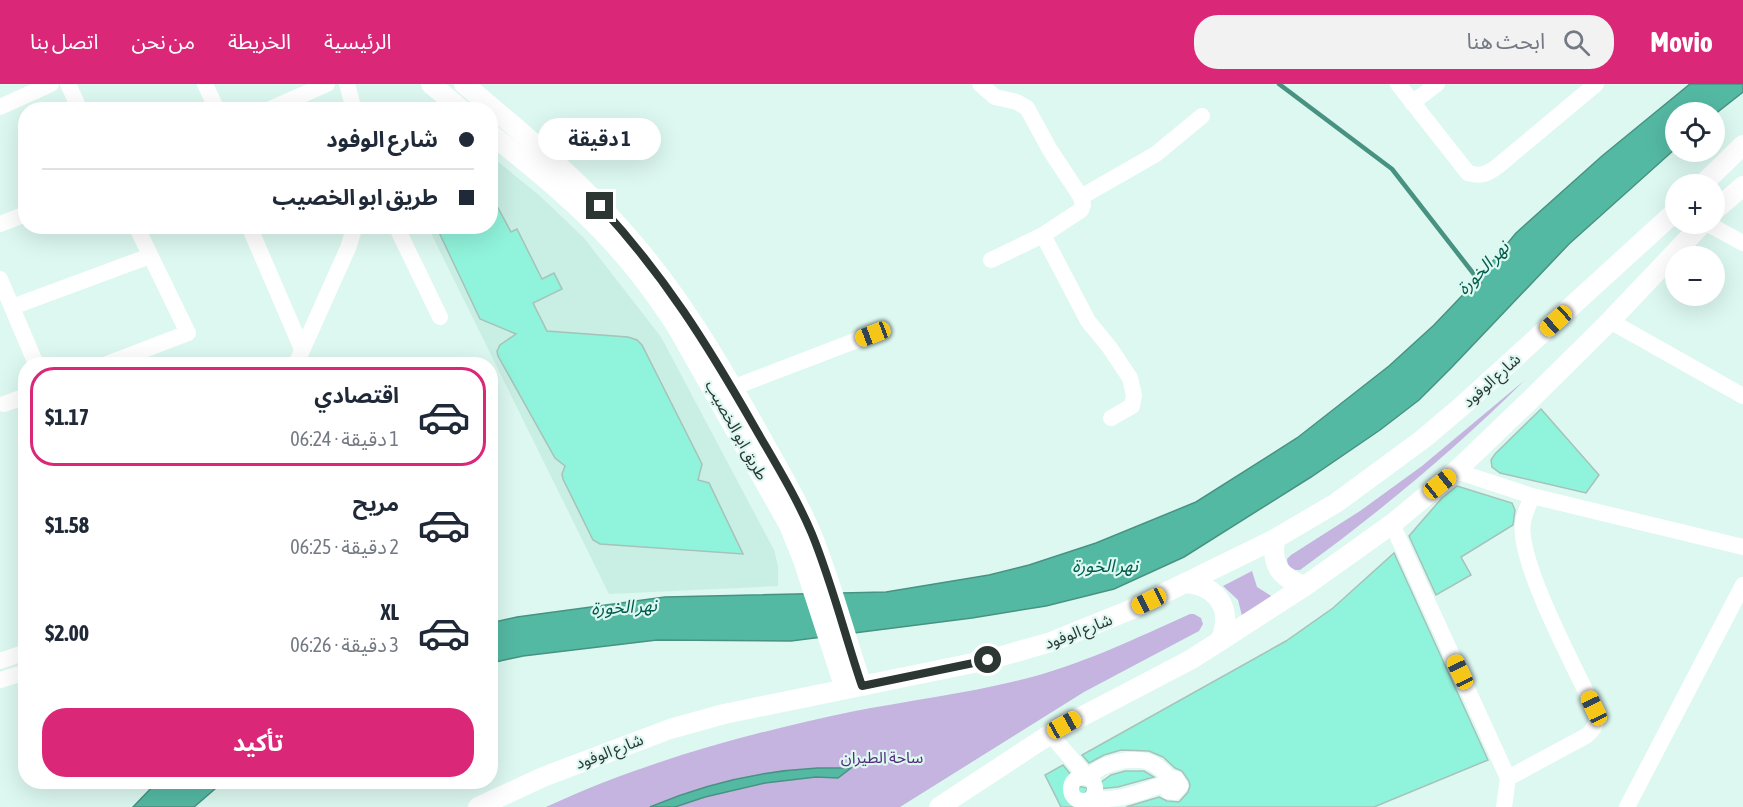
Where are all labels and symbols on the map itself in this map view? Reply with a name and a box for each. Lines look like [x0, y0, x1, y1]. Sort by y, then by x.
callout: 1 دقيقة [538, 119, 662, 161]
route end [586, 192, 613, 219]
water label: نهر الخورة [1452, 235, 1515, 299]
car [1537, 302, 1575, 340]
car [853, 319, 893, 349]
street label: شارع الوفود [1459, 349, 1526, 413]
street label: طريق ابو الخصيب [700, 377, 772, 484]
car [1420, 466, 1460, 502]
water label: نهر الخورة [1072, 555, 1140, 577]
car [1129, 585, 1169, 617]
water label: نهر الخورة [591, 594, 659, 620]
street label: شارع الوفود [1042, 610, 1116, 656]
route start [974, 646, 1001, 673]
car [1444, 652, 1476, 692]
car [1578, 688, 1610, 728]
car [1044, 708, 1084, 742]
street label: شارع الوفود [573, 730, 647, 776]
park label: ساحة الطيران [841, 748, 923, 767]

